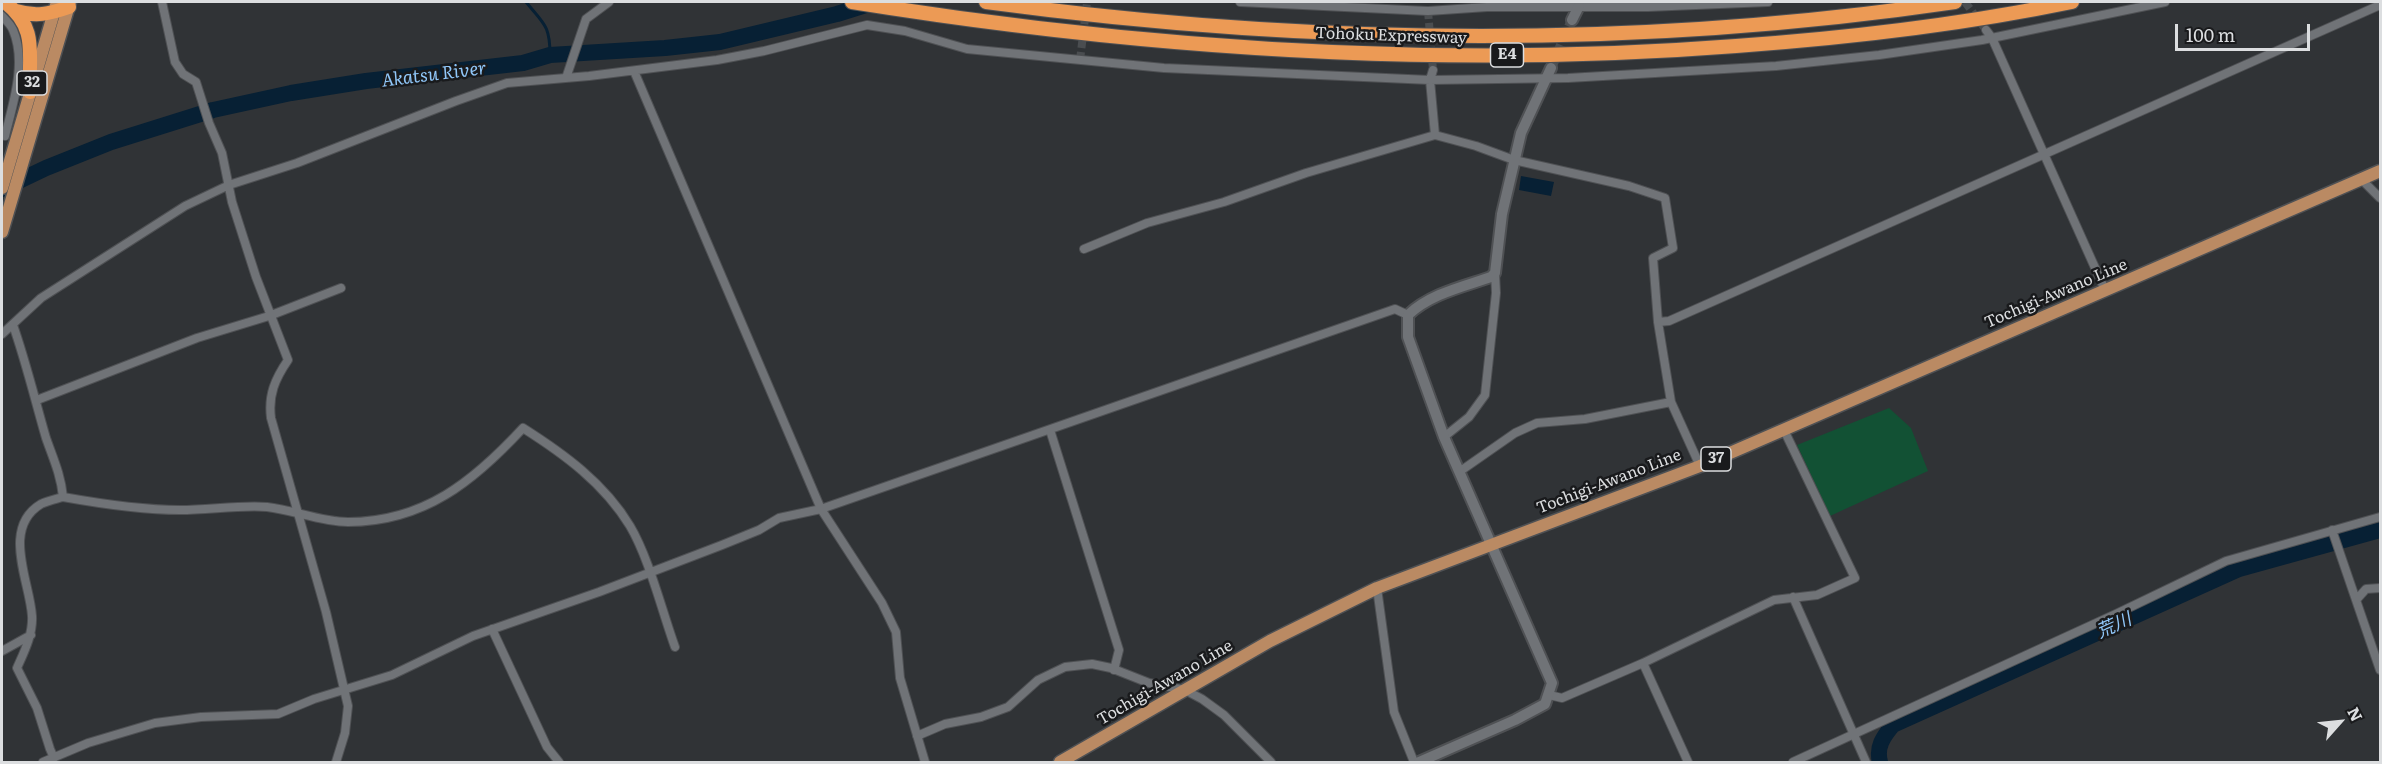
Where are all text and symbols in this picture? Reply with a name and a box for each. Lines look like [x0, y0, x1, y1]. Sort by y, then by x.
scale bar [2178, 12, 2313, 50]
text: 100 m [2186, 21, 2235, 48]
street label: Tohoku Expressway [1315, 24, 1467, 48]
road number: E4 [1490, 43, 1524, 67]
water label: Akatsu River [380, 58, 488, 92]
road number: 32 [17, 71, 47, 95]
street label: Tochigi-Awano Line [1982, 255, 2130, 333]
street label: Tochigi-Awano Line [1534, 446, 1684, 518]
road number: 37 [1701, 447, 1731, 471]
water label: 荒川 [2093, 609, 2135, 643]
street label: Tochigi-Awano Line [1094, 636, 1236, 730]
north arrow [2310, 692, 2370, 752]
text: N [2342, 702, 2370, 725]

